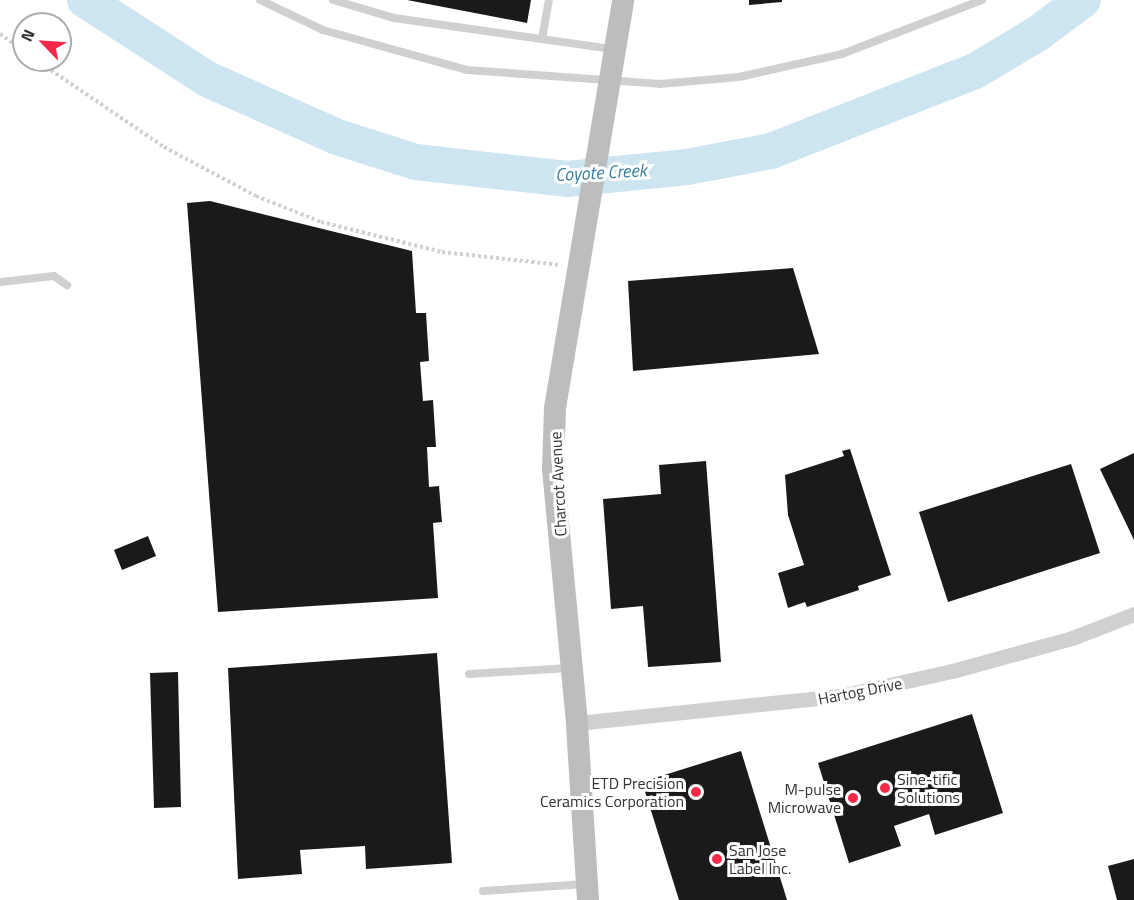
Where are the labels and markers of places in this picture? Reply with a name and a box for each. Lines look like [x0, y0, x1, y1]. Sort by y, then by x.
place label: Sine-tific Solutions [897, 769, 960, 807]
place label: ETD Precision Ceramics Corporation [540, 773, 684, 811]
place label: M-pulse Microwave [768, 779, 841, 817]
marker: Sine-tific Solutions [878, 781, 892, 795]
marker: ETD Precision Ceramics Corporation [689, 785, 703, 799]
marker: M-pulse Microwave [846, 791, 860, 805]
place label: San Jose Label Inc. [729, 840, 791, 878]
marker: San Jose Label Inc. [710, 852, 724, 866]

